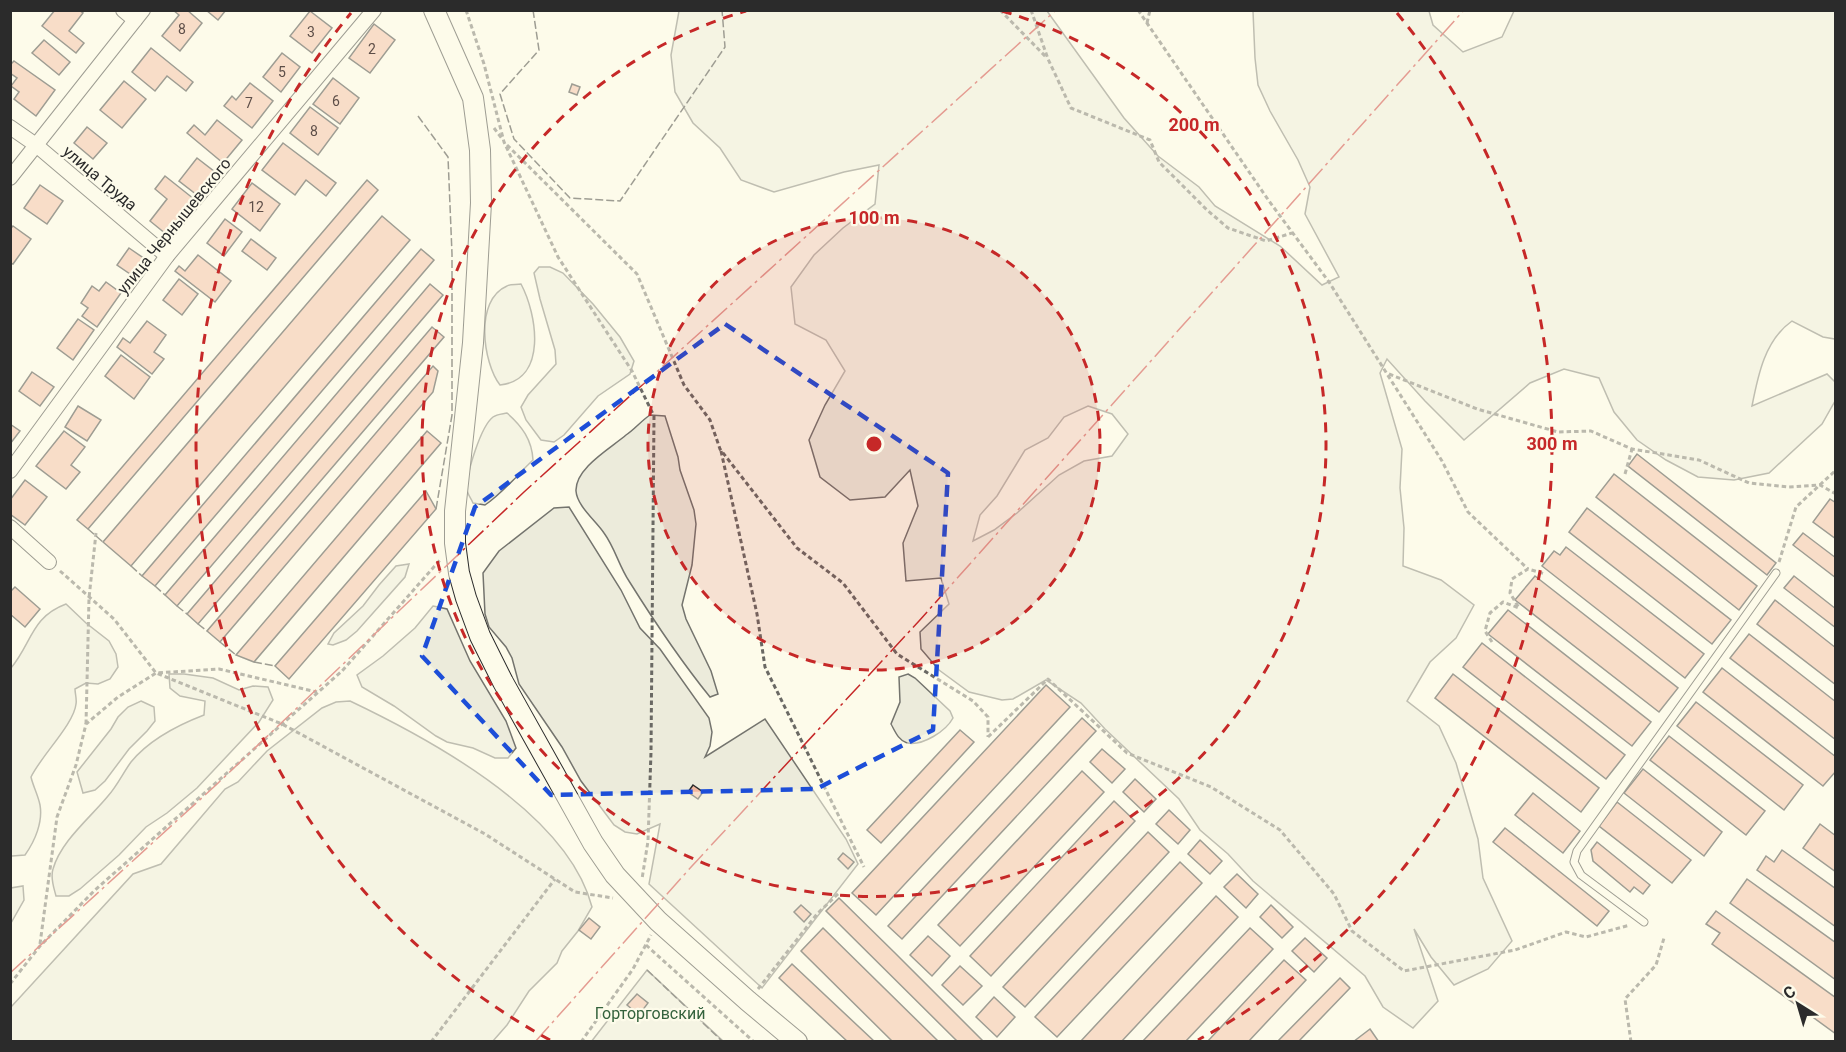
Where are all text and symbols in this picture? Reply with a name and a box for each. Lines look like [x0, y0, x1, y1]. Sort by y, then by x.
house number: 8 [178, 21, 186, 37]
house number: 3 [307, 24, 315, 40]
house number: 2 [368, 41, 376, 57]
house number: 5 [278, 64, 286, 80]
house number: 6 [332, 93, 340, 109]
house number: 7 [245, 95, 253, 111]
text: 200 m [1168, 114, 1220, 135]
house number: 8 [310, 123, 318, 139]
street label: улица Труда [59, 142, 141, 214]
street label: улица Чернышевского [113, 154, 235, 298]
house number: 12 [248, 199, 264, 215]
text: 100 m [848, 207, 900, 228]
text: 300 m [1526, 433, 1578, 454]
centre of rings [864, 434, 884, 454]
north arrow [1768, 974, 1828, 1034]
text: С [1779, 982, 1799, 1003]
park label: Горторговский [595, 1004, 705, 1023]

